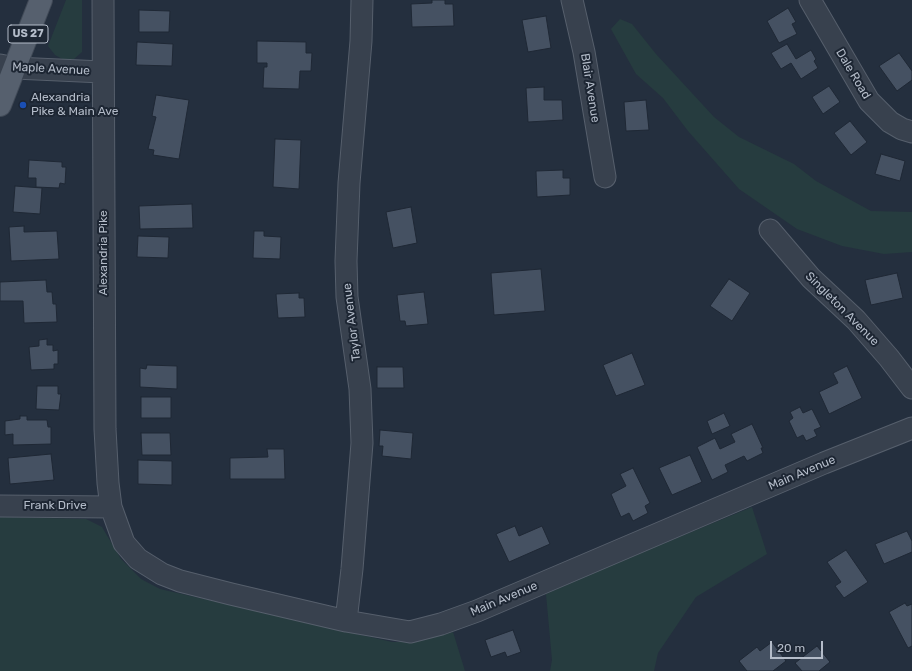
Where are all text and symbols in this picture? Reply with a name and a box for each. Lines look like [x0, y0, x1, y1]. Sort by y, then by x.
road number: US 27 [8, 25, 48, 43]
street label: Dale Road [832, 46, 874, 102]
street label: Blair Avenue [577, 52, 603, 124]
street label: Maple Avenue [12, 60, 90, 78]
place label: Alexandria Pike & Main Ave [31, 91, 119, 119]
marker: Alexandria Pike & Main Ave [18, 100, 28, 110]
street label: Alexandria Pike [97, 210, 111, 296]
street label: Singleton Avenue [802, 269, 882, 349]
street label: Taylor Avenue [340, 282, 364, 362]
street label: Main Avenue [766, 452, 838, 494]
street label: Frank Drive [23, 499, 87, 513]
street label: Main Avenue [468, 578, 540, 620]
scale bar [772, 633, 825, 659]
text: 20 m [777, 641, 805, 655]

